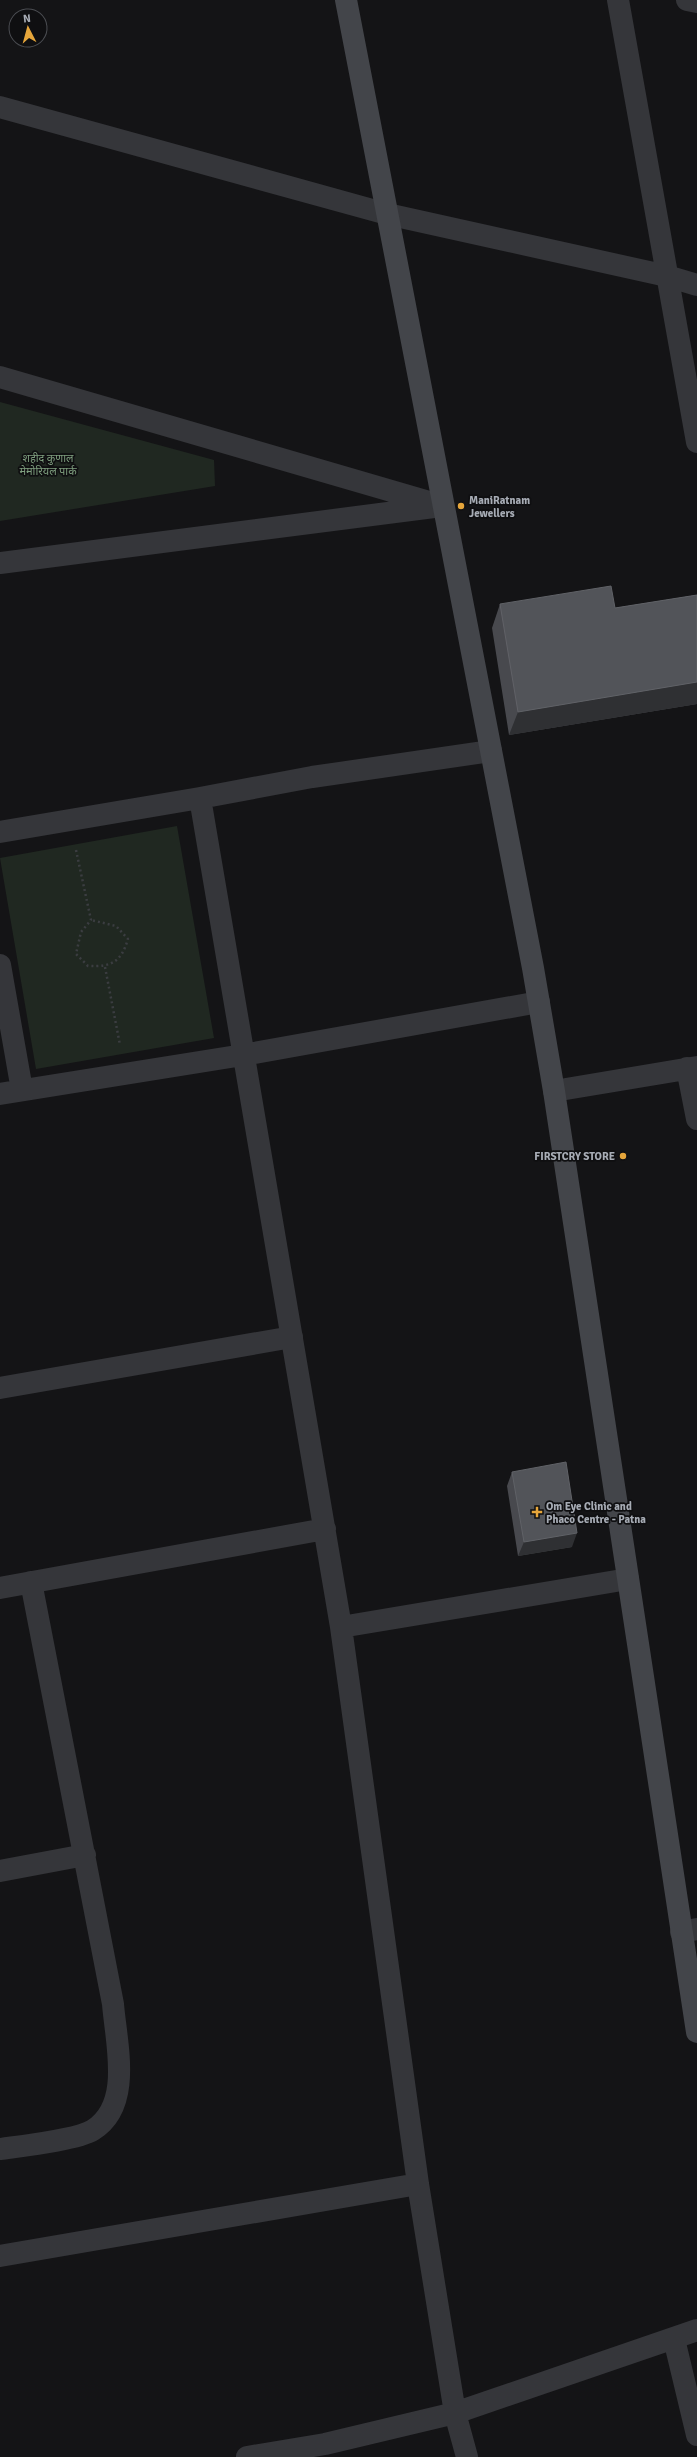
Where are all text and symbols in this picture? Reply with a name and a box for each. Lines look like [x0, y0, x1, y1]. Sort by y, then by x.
north arrow [8, 8, 48, 48]
text: N [23, 12, 31, 25]
park label: शहीद कुणाल मेमोरियल पार्क [19, 452, 77, 478]
place label: ManiRatnam Jewellers [469, 494, 530, 520]
marker: ManiRatnam Jewellers [456, 501, 466, 511]
place label: FIRSTCRY STORE [534, 1150, 615, 1163]
marker: FIRSTCRY STORE [618, 1151, 628, 1161]
place label: Om Eye Clinic and Phaco Centre - Patna [546, 1500, 646, 1526]
marker: Om Eye Clinic and Phaco Centre - Patna [531, 1506, 543, 1518]

